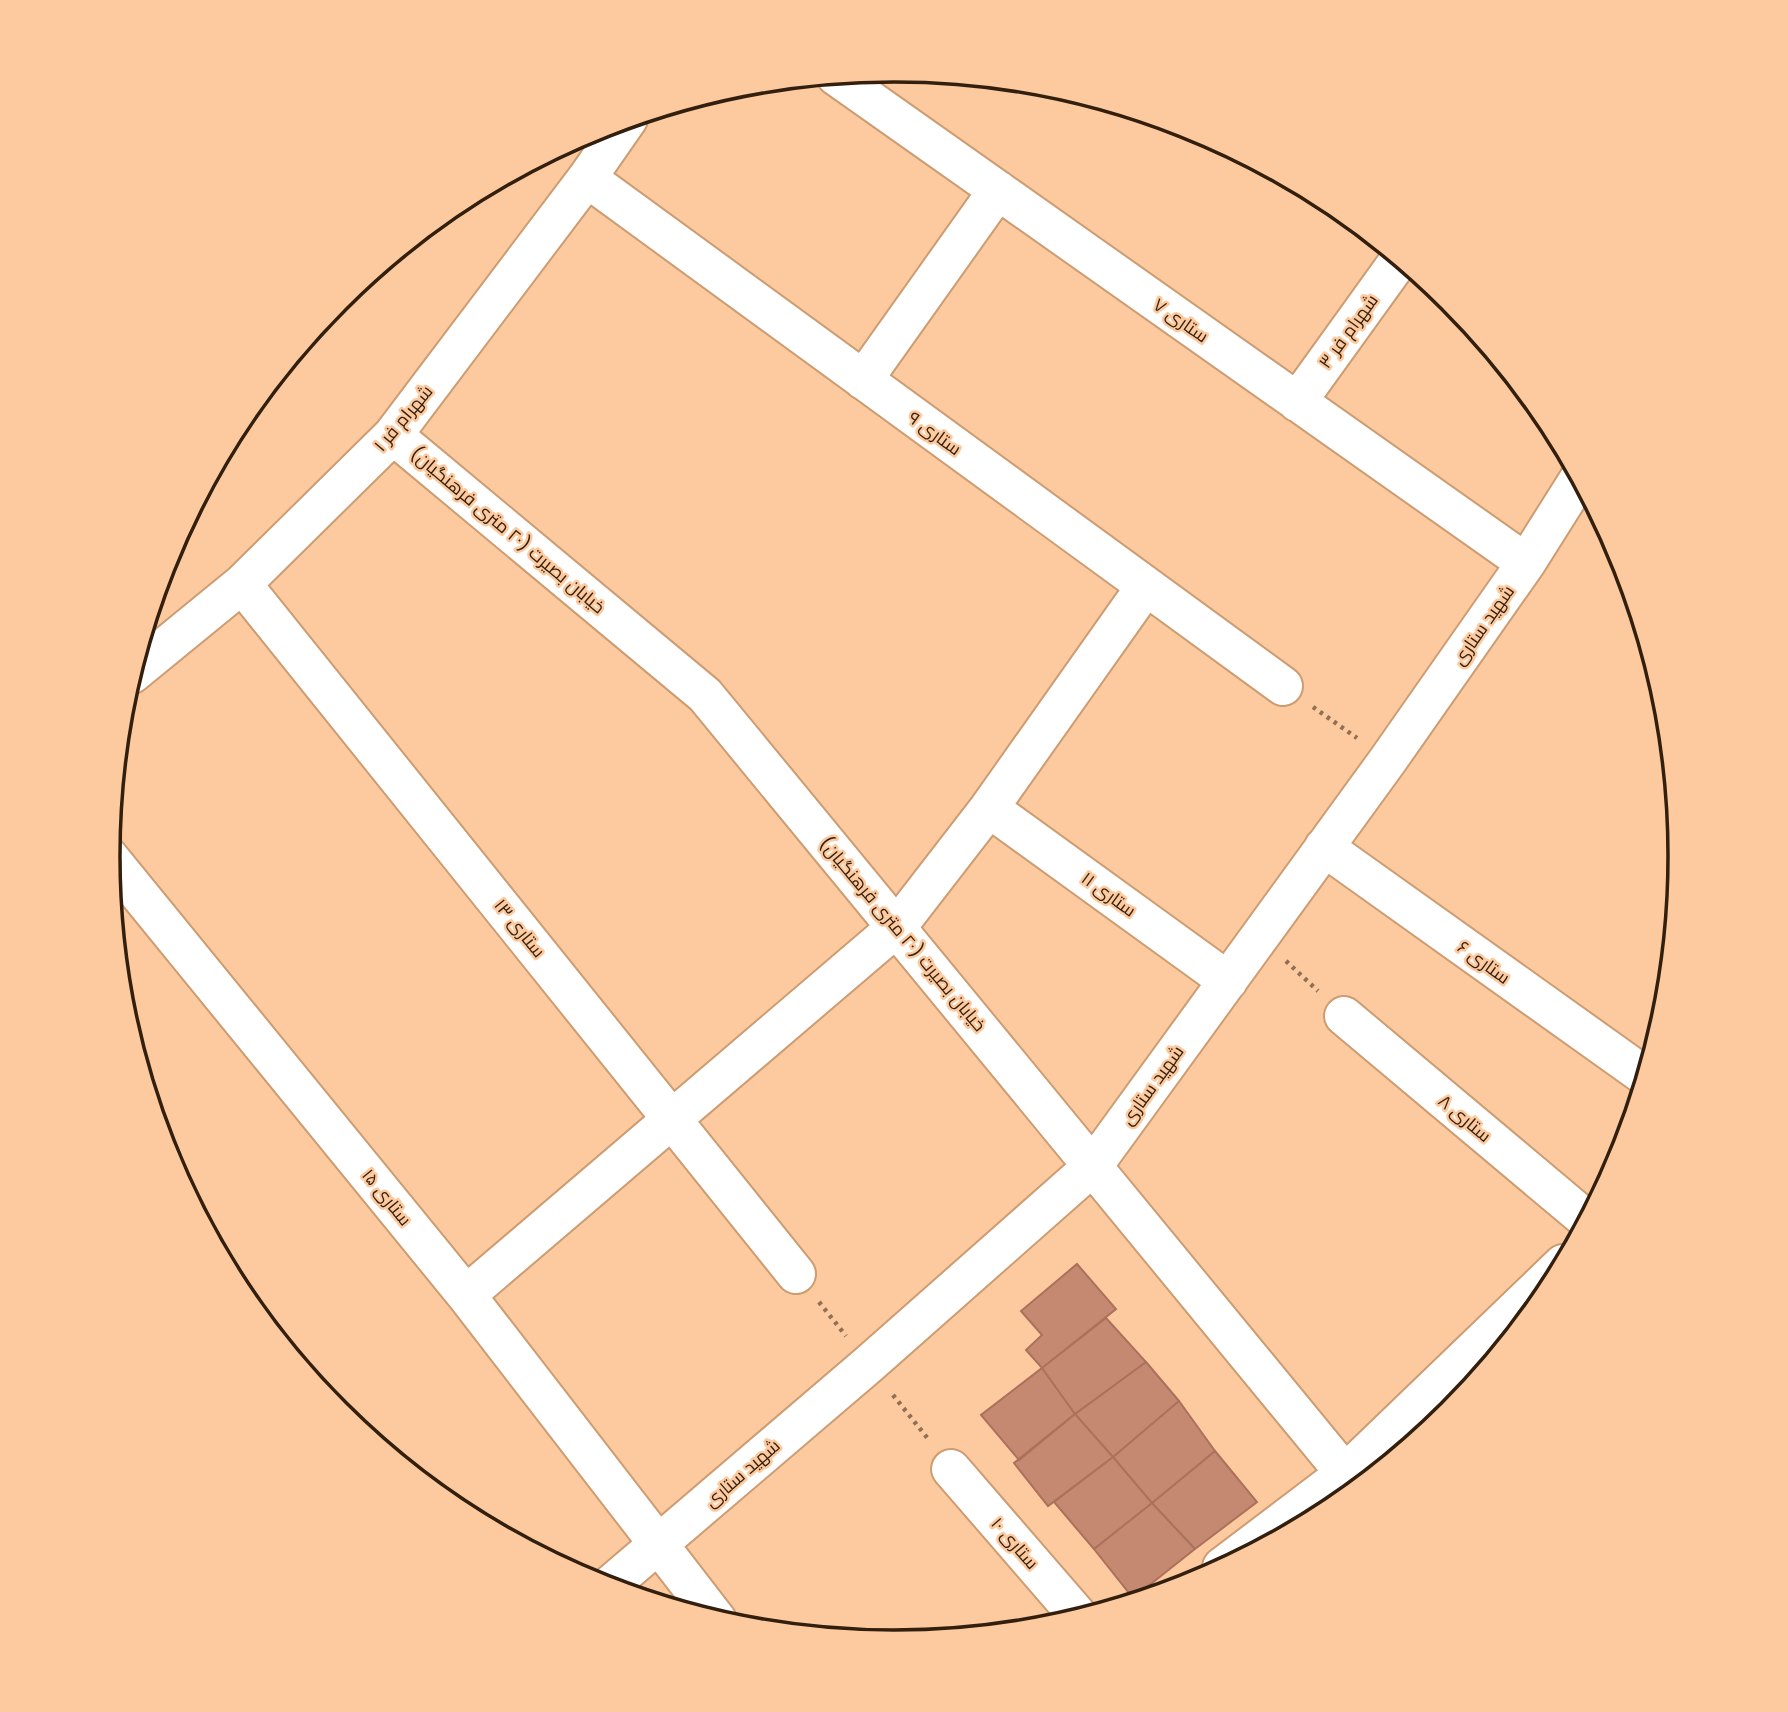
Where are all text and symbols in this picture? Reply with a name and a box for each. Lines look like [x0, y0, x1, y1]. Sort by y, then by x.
street label: شهرام فر ۳ [1312, 289, 1384, 373]
street label: ستاری ۷ [1148, 292, 1214, 348]
street label: شهرام فر ۱ [368, 379, 438, 457]
street label: ستاری ۹ [903, 405, 967, 461]
street label: خیابان بصیرت (۲۰ متری فرهنگیان) [405, 441, 611, 619]
street label: شهید ستاری [1446, 580, 1520, 670]
street label: خیابان بصیرت (۲۰ متری فرهنگیان) [814, 831, 992, 1037]
street label: ستاری ۱۱ [1076, 866, 1142, 922]
street label: ستاری ۱۳ [489, 893, 551, 963]
street label: ستاری ۶ [1452, 934, 1516, 990]
street label: شهید ستاری [1115, 1040, 1189, 1130]
street label: ستاری ۸ [1433, 1088, 1497, 1148]
street label: ستاری ۱۵ [356, 1163, 418, 1231]
street label: شهید ستاری [699, 1433, 785, 1513]
street label: ستاری ۱۰ [985, 1512, 1045, 1574]

